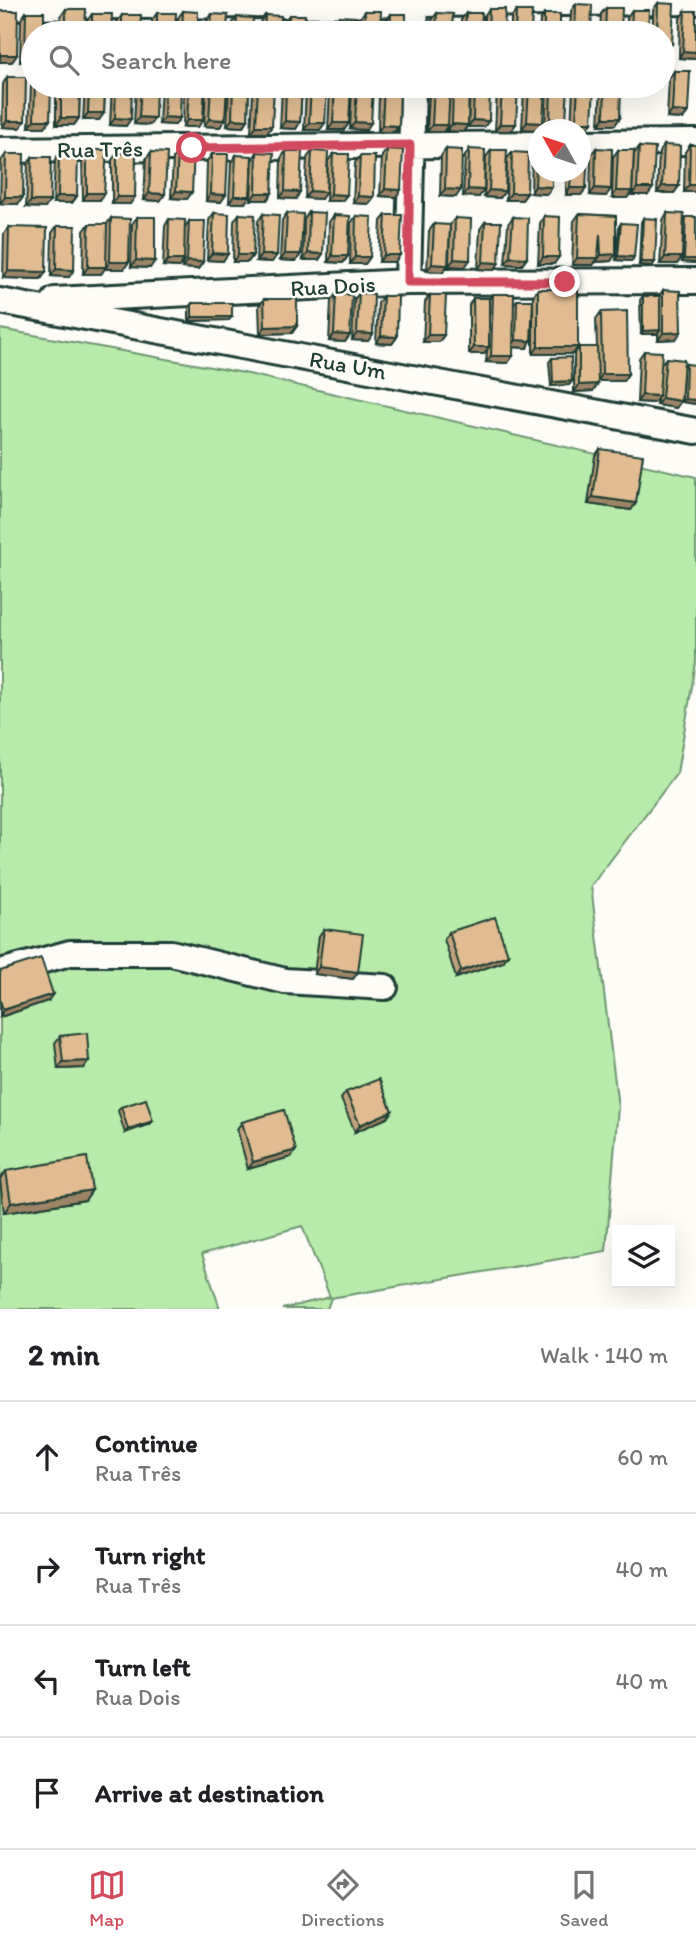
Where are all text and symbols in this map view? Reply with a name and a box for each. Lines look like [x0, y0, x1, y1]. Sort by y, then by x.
search box [21, 21, 675, 98]
icon: search [45, 41, 83, 79]
text: Search here [101, 44, 231, 76]
north arrow [528, 119, 591, 182]
route start [176, 132, 207, 163]
street label: Rua Três [57, 134, 143, 164]
route end [549, 266, 580, 297]
street label: Rua Dois [290, 270, 376, 302]
street label: Rua Um [307, 344, 389, 386]
map controls [612, 1225, 675, 1288]
button: layers [612, 1225, 675, 1288]
text: 2 min [28, 1336, 99, 1373]
text: Walk · 140 m [540, 1341, 668, 1369]
text: Continue [95, 1427, 198, 1459]
icon: ahead [28, 1438, 66, 1476]
text: 60 m [617, 1443, 668, 1471]
text: Rua Três [95, 1459, 181, 1487]
text: Turn right [95, 1539, 206, 1571]
icon: right [28, 1550, 66, 1588]
text: 40 m [615, 1555, 668, 1583]
text: Rua Três [95, 1571, 181, 1599]
text: Turn left [95, 1651, 191, 1683]
icon: left [28, 1662, 66, 1700]
text: 40 m [615, 1667, 668, 1695]
text: Rua Dois [95, 1683, 180, 1711]
icon: arrive [28, 1774, 66, 1812]
text: Arrive at destination [95, 1777, 324, 1809]
tab: Map [88, 1866, 126, 1931]
tab: Directions [301, 1866, 385, 1931]
tab: Saved [560, 1866, 608, 1931]

